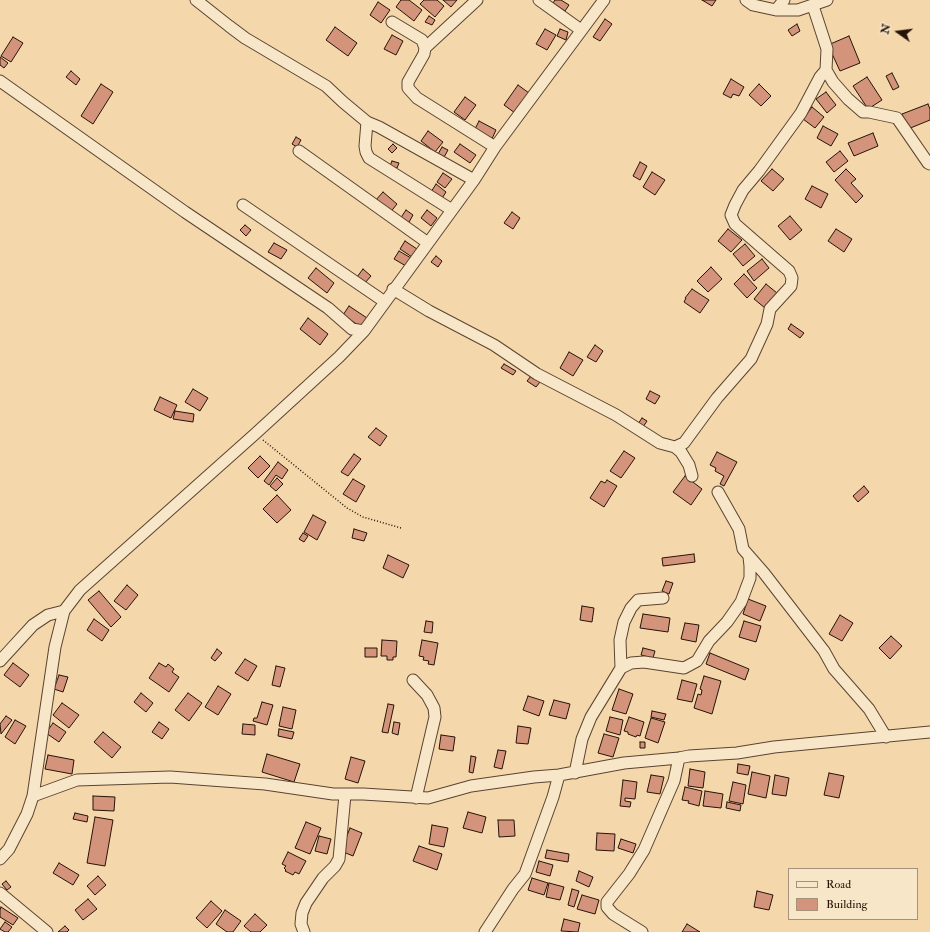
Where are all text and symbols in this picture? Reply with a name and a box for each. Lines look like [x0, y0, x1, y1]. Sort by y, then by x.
north arrow [878, 12, 918, 52]
text: N [878, 23, 893, 35]
legend [788, 868, 918, 920]
text: Road [826, 877, 851, 892]
text: Building [826, 897, 867, 912]

